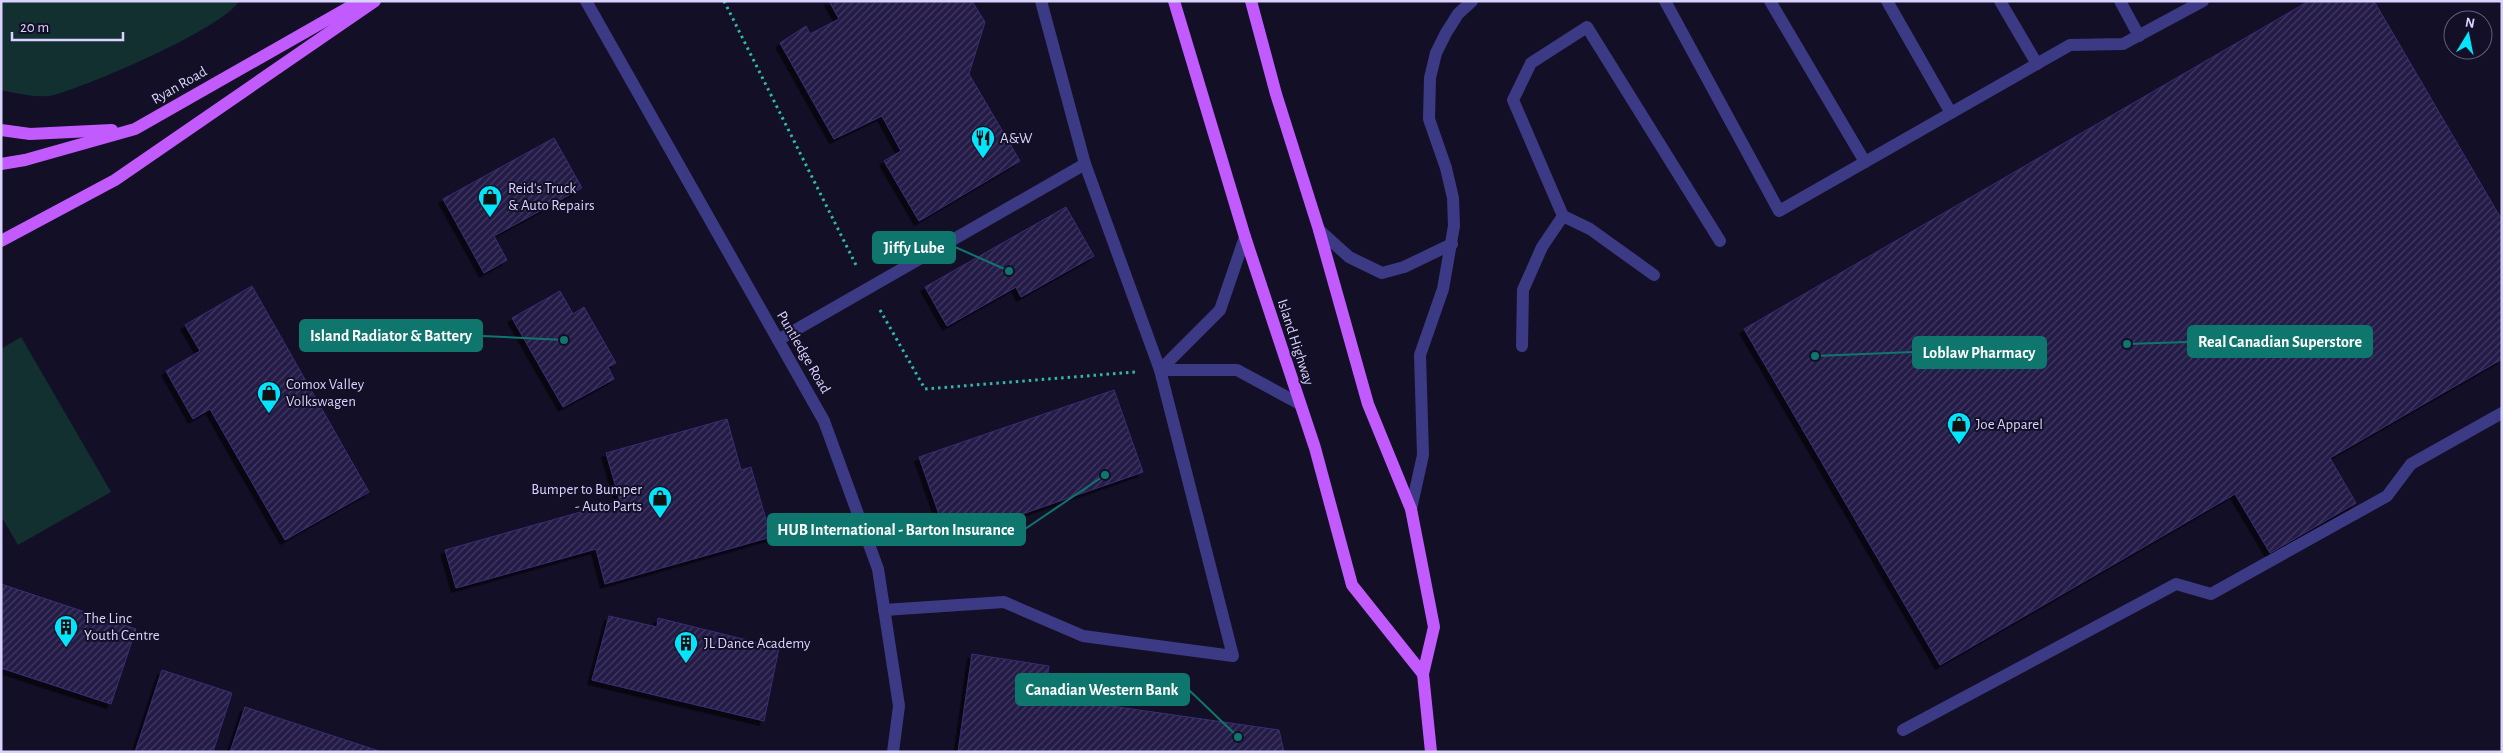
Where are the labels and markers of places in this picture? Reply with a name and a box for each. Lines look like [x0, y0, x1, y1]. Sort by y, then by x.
restaurant icon: A&W [970, 125, 996, 159]
place label: A&W [1000, 131, 1033, 146]
place label: Reid's Truck & Auto Repairs [508, 181, 595, 213]
shop icon: Reid's Truck & Auto Repairs [477, 184, 503, 218]
callout: Jiffy Lube [873, 232, 955, 263]
callout: Island Radiator & Battery [300, 320, 482, 351]
callout: Real Canadian Superstore [2188, 326, 2372, 357]
callout: Loblaw Pharmacy [1913, 337, 2046, 368]
place label: Comox Valley Volkswagen [286, 377, 365, 409]
shop icon: Comox Valley Volkswagen [256, 380, 282, 414]
shop icon: Joe Apparel [1946, 411, 1972, 445]
place label: Joe Apparel [1976, 417, 2043, 432]
place label: Bumper to Bumper - Auto Parts [531, 482, 642, 514]
shop icon: Bumper to Bumper - Auto Parts [647, 485, 673, 519]
callout: HUB International - Barton Insurance [768, 514, 1025, 545]
place label: The Linc Youth Centre [84, 611, 160, 643]
building icon: The Linc Youth Centre [53, 614, 79, 648]
building icon: JL Dance Academy [673, 630, 699, 664]
place label: JL Dance Academy [704, 636, 811, 651]
callout: Canadian Western Bank [1016, 674, 1189, 705]

